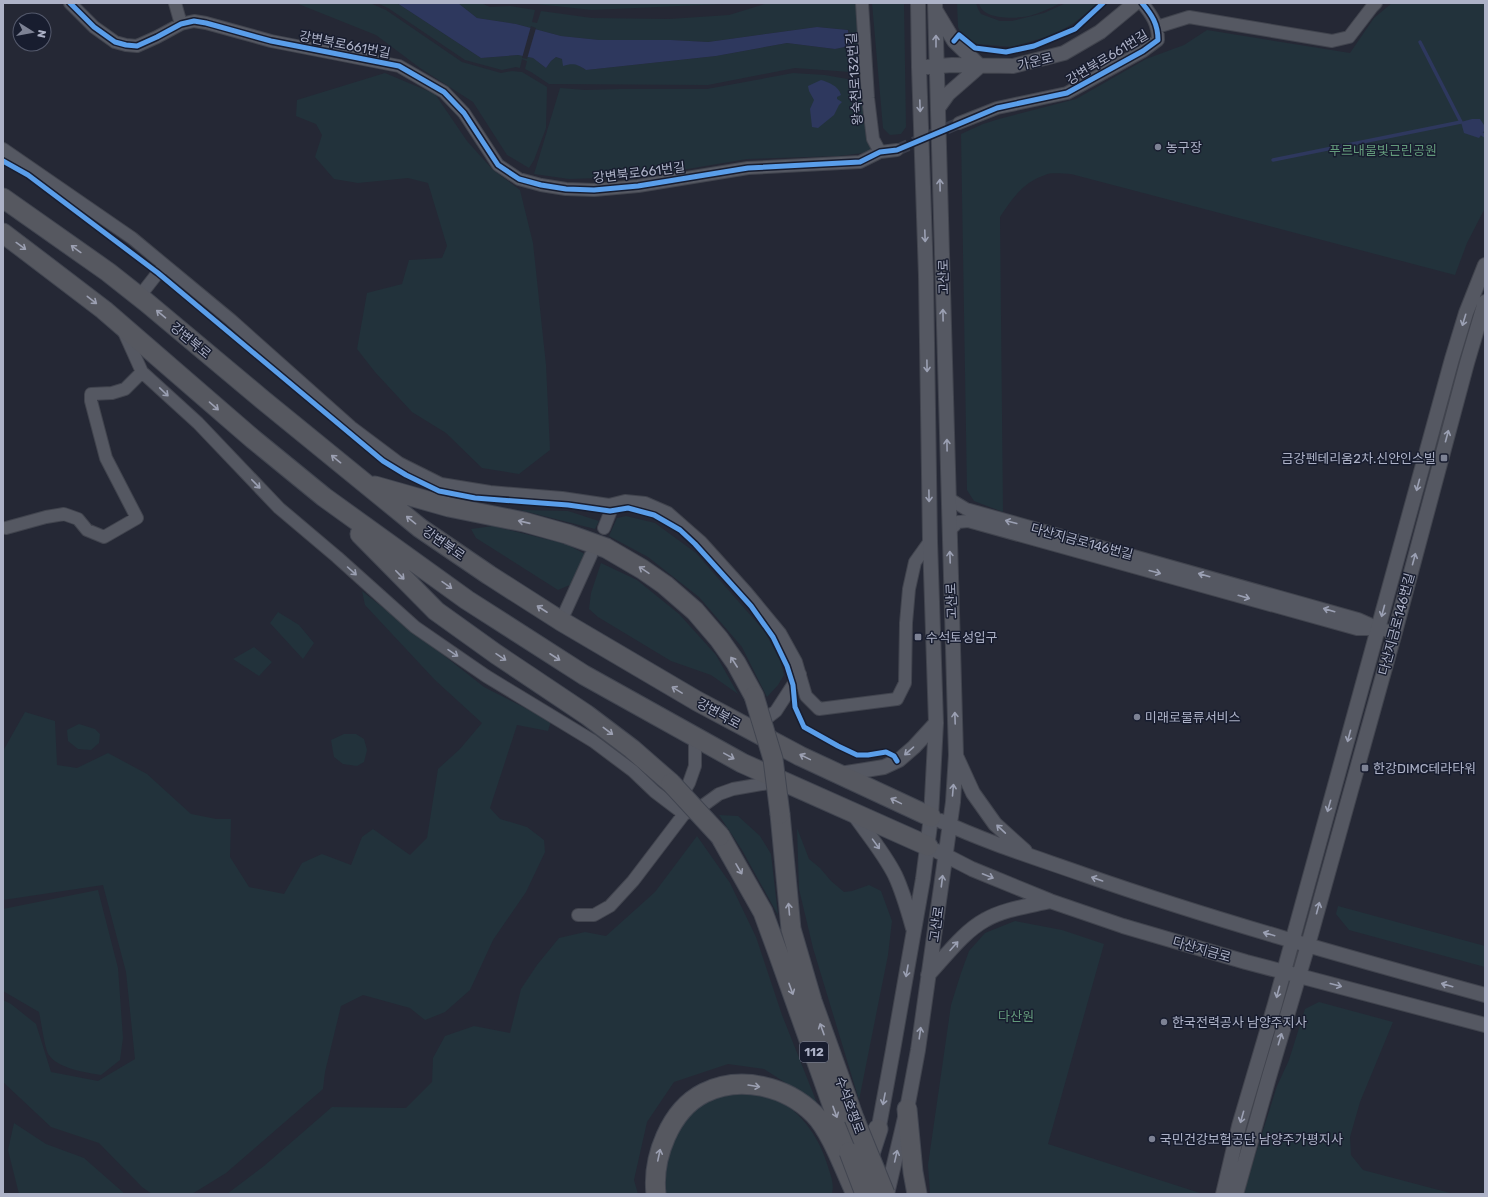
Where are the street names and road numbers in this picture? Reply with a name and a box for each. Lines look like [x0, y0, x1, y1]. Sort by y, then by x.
street label: 강변북로661번길 [1064, 27, 1151, 88]
street label: 강변북로661번길 [298, 28, 392, 61]
street label: 왕숙천로132번길 [844, 32, 865, 126]
street label: 가운로 [1016, 50, 1054, 73]
street label: 강변북로661번길 [592, 159, 686, 186]
street label: 고산로 [936, 259, 951, 295]
street label: 강변북로 [168, 319, 214, 362]
street label: 다산지금로146번길 [1029, 521, 1135, 562]
street label: 강변북로 [420, 524, 468, 563]
street label: 다산지금로146번길 [1376, 571, 1417, 677]
street label: 고산로 [943, 583, 960, 619]
street label: 강변북로 [694, 695, 743, 732]
street label: 고산로 [927, 905, 946, 943]
street label: 다산지금로 [1171, 934, 1233, 965]
road number: 112 [800, 1042, 828, 1062]
street label: 수석호평로 [832, 1075, 867, 1136]

